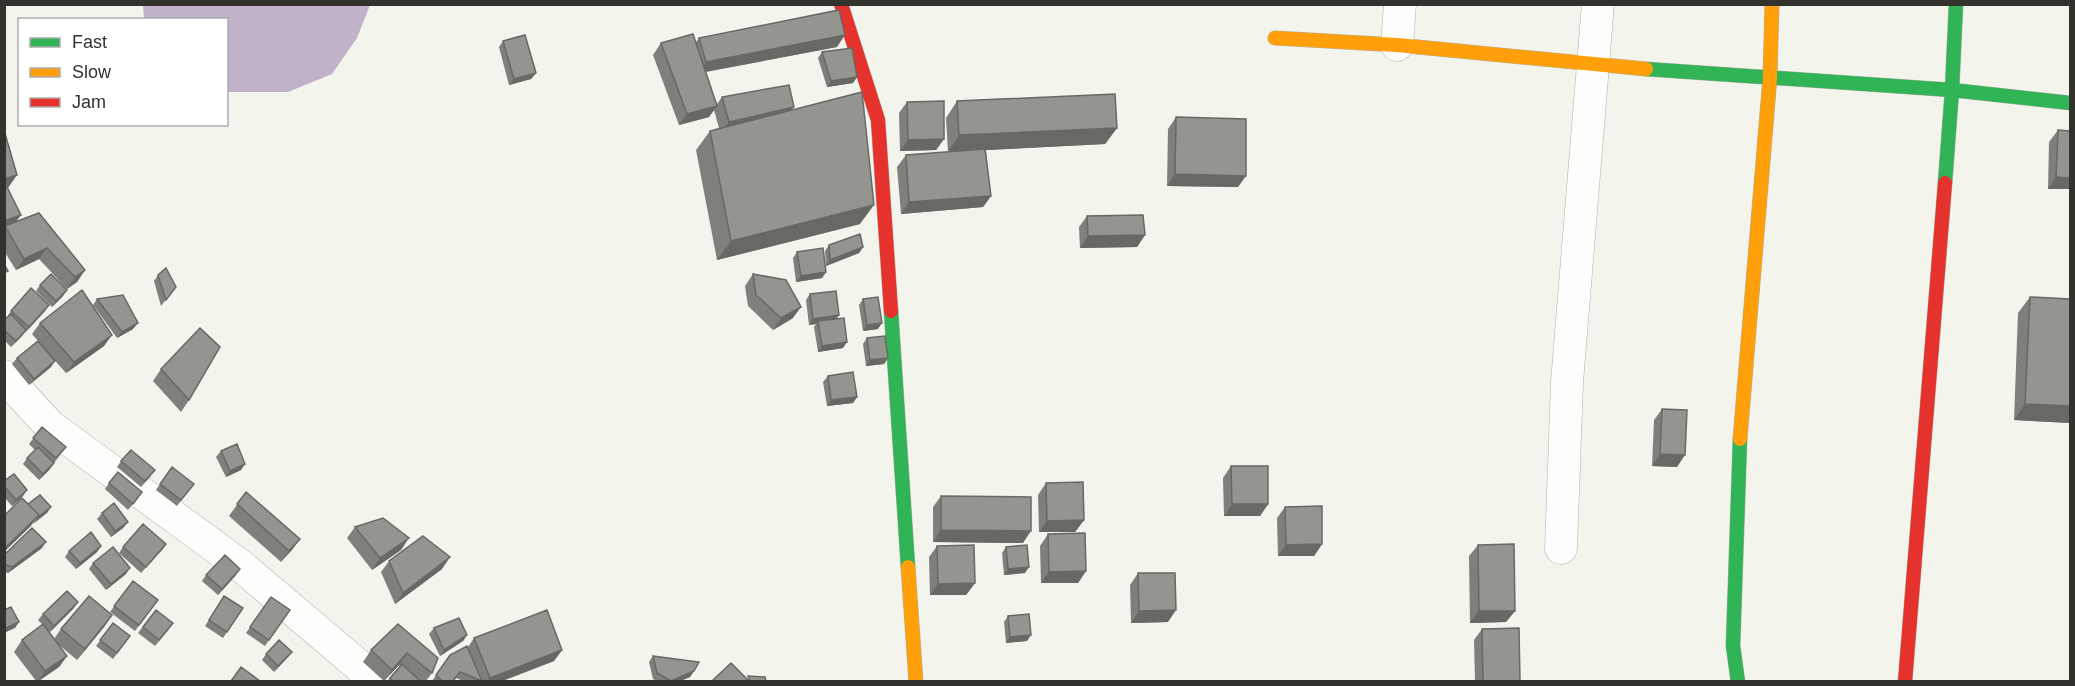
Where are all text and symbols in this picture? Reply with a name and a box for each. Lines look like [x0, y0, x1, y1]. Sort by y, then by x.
legend [18, 18, 228, 126]
text: Fast [72, 32, 107, 52]
text: Slow [72, 62, 112, 82]
text: Jam [72, 92, 106, 112]

